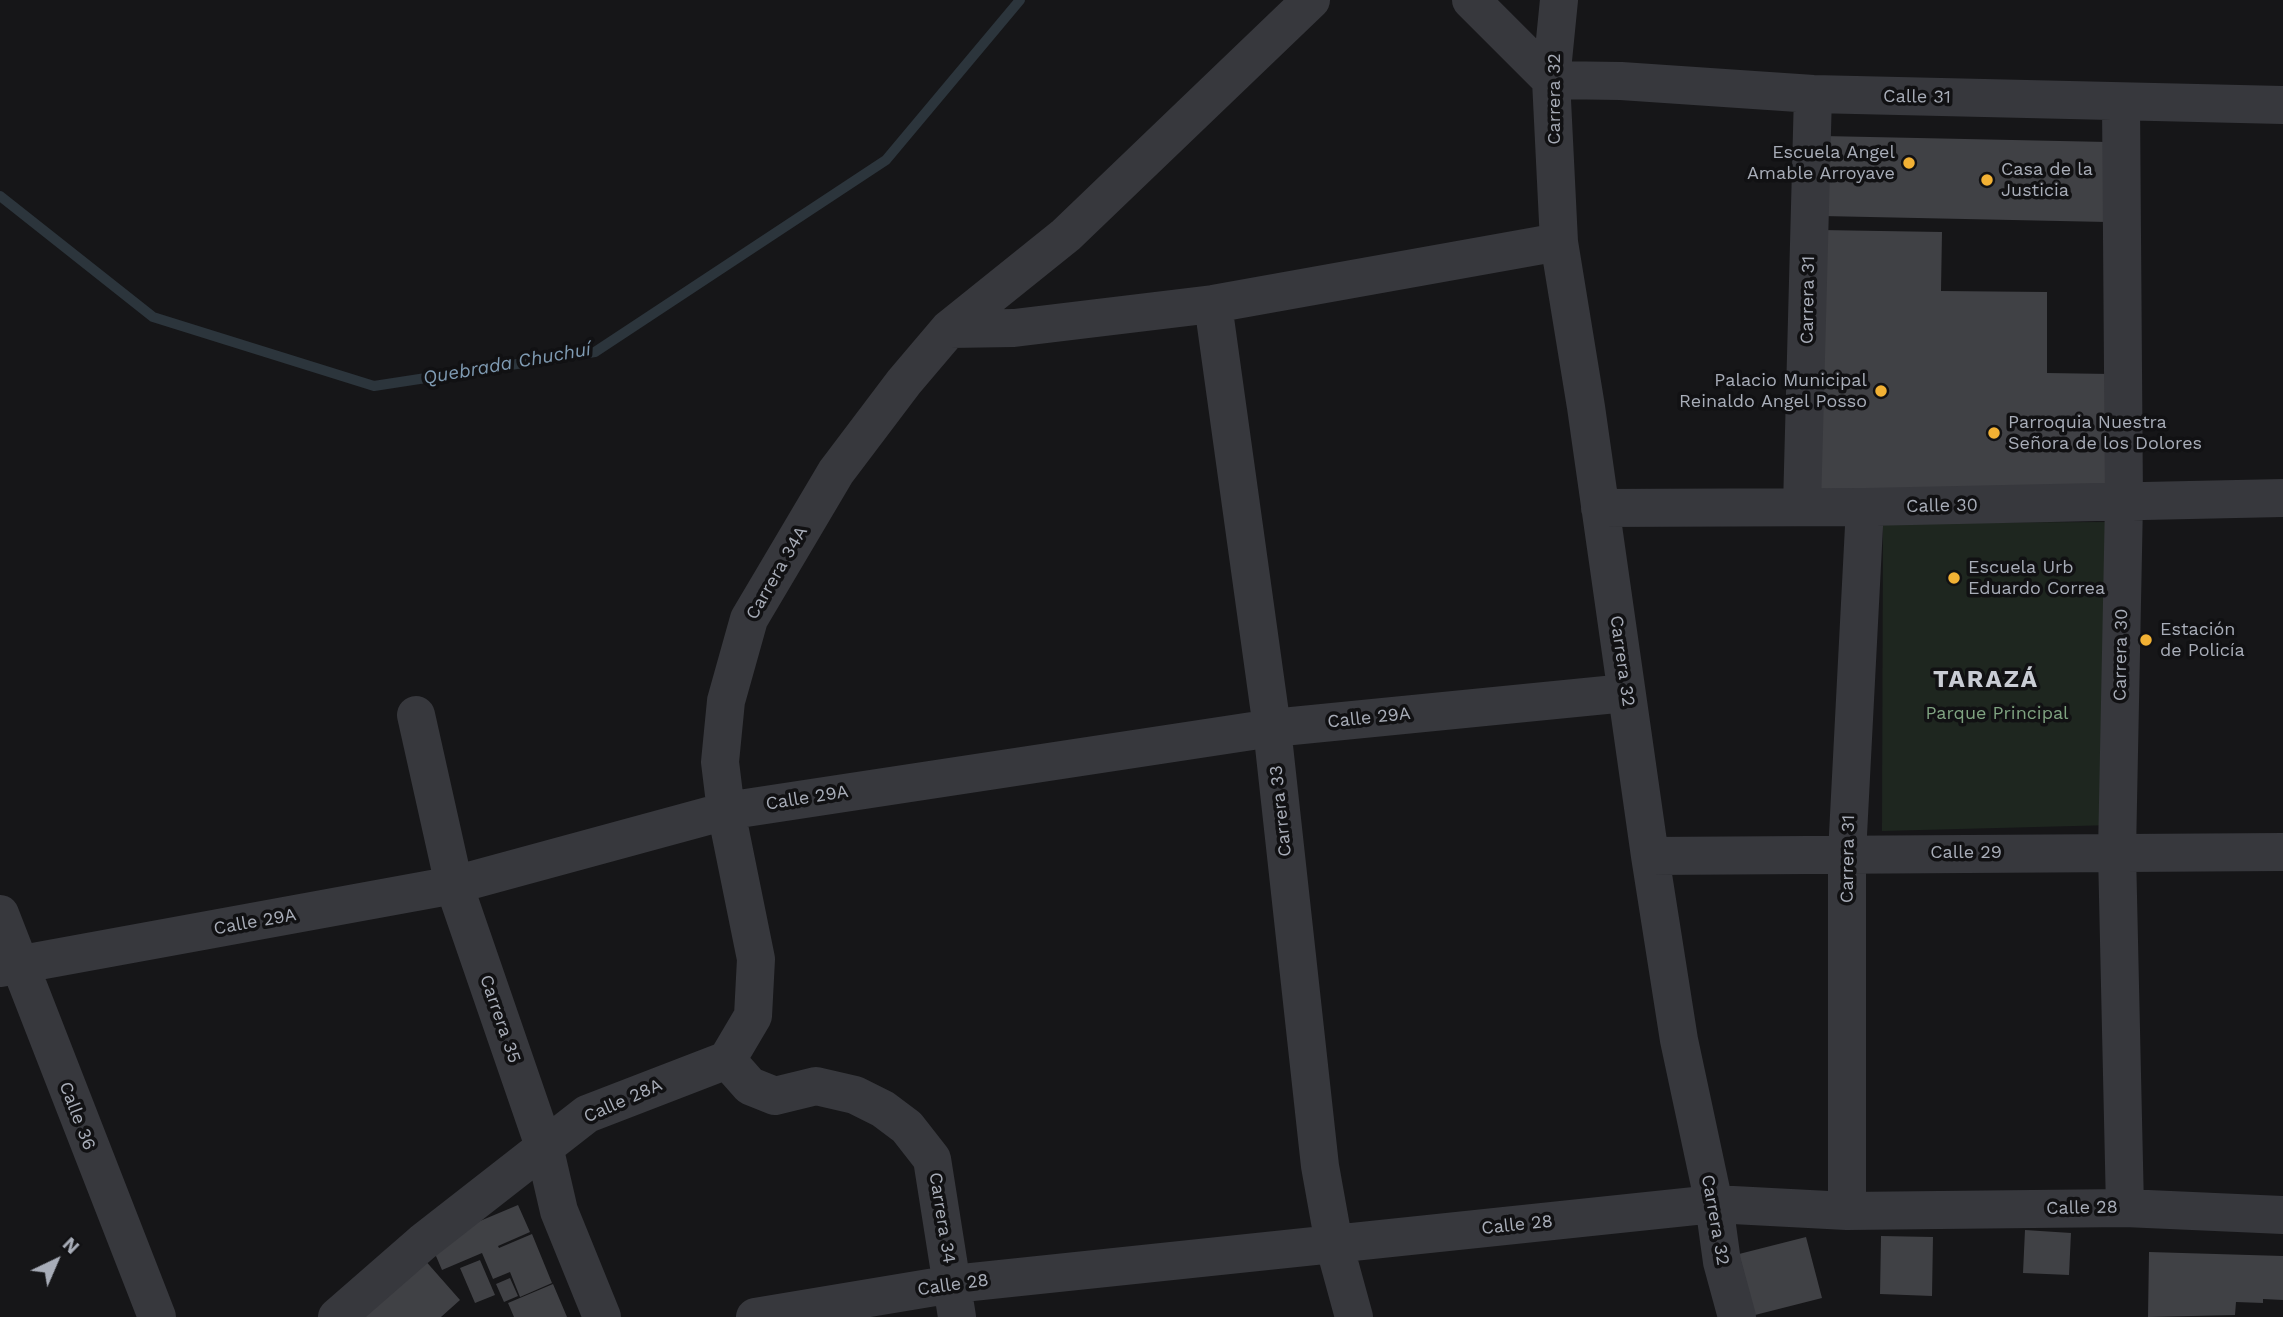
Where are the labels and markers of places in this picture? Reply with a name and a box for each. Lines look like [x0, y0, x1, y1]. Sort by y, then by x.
place label: Escuela Angel Amable Arroyave [1747, 142, 1895, 184]
marker: Escuela Angel Amable Arroyave [1901, 155, 1917, 171]
place label: Casa de la Justicia [2001, 159, 2093, 202]
marker: Casa de la Justicia [1979, 172, 1995, 188]
place label: Palacio Municipal Reinaldo Angel Posso [1679, 370, 1867, 412]
marker: Palacio Municipal Reinaldo Angel Posso [1873, 383, 1889, 399]
place label: Parroquia Nuestra Señora de los Dolores [2008, 412, 2202, 454]
marker: Parroquia Nuestra Señora de los Dolores [1986, 425, 2002, 441]
place label: Escuela Urb Eduardo Correa [1968, 557, 2105, 600]
marker: Escuela Urb Eduardo Correa [1946, 570, 1962, 586]
place label: Estación de Policía [2160, 619, 2245, 662]
marker: Estación de Policía [2138, 632, 2154, 648]

